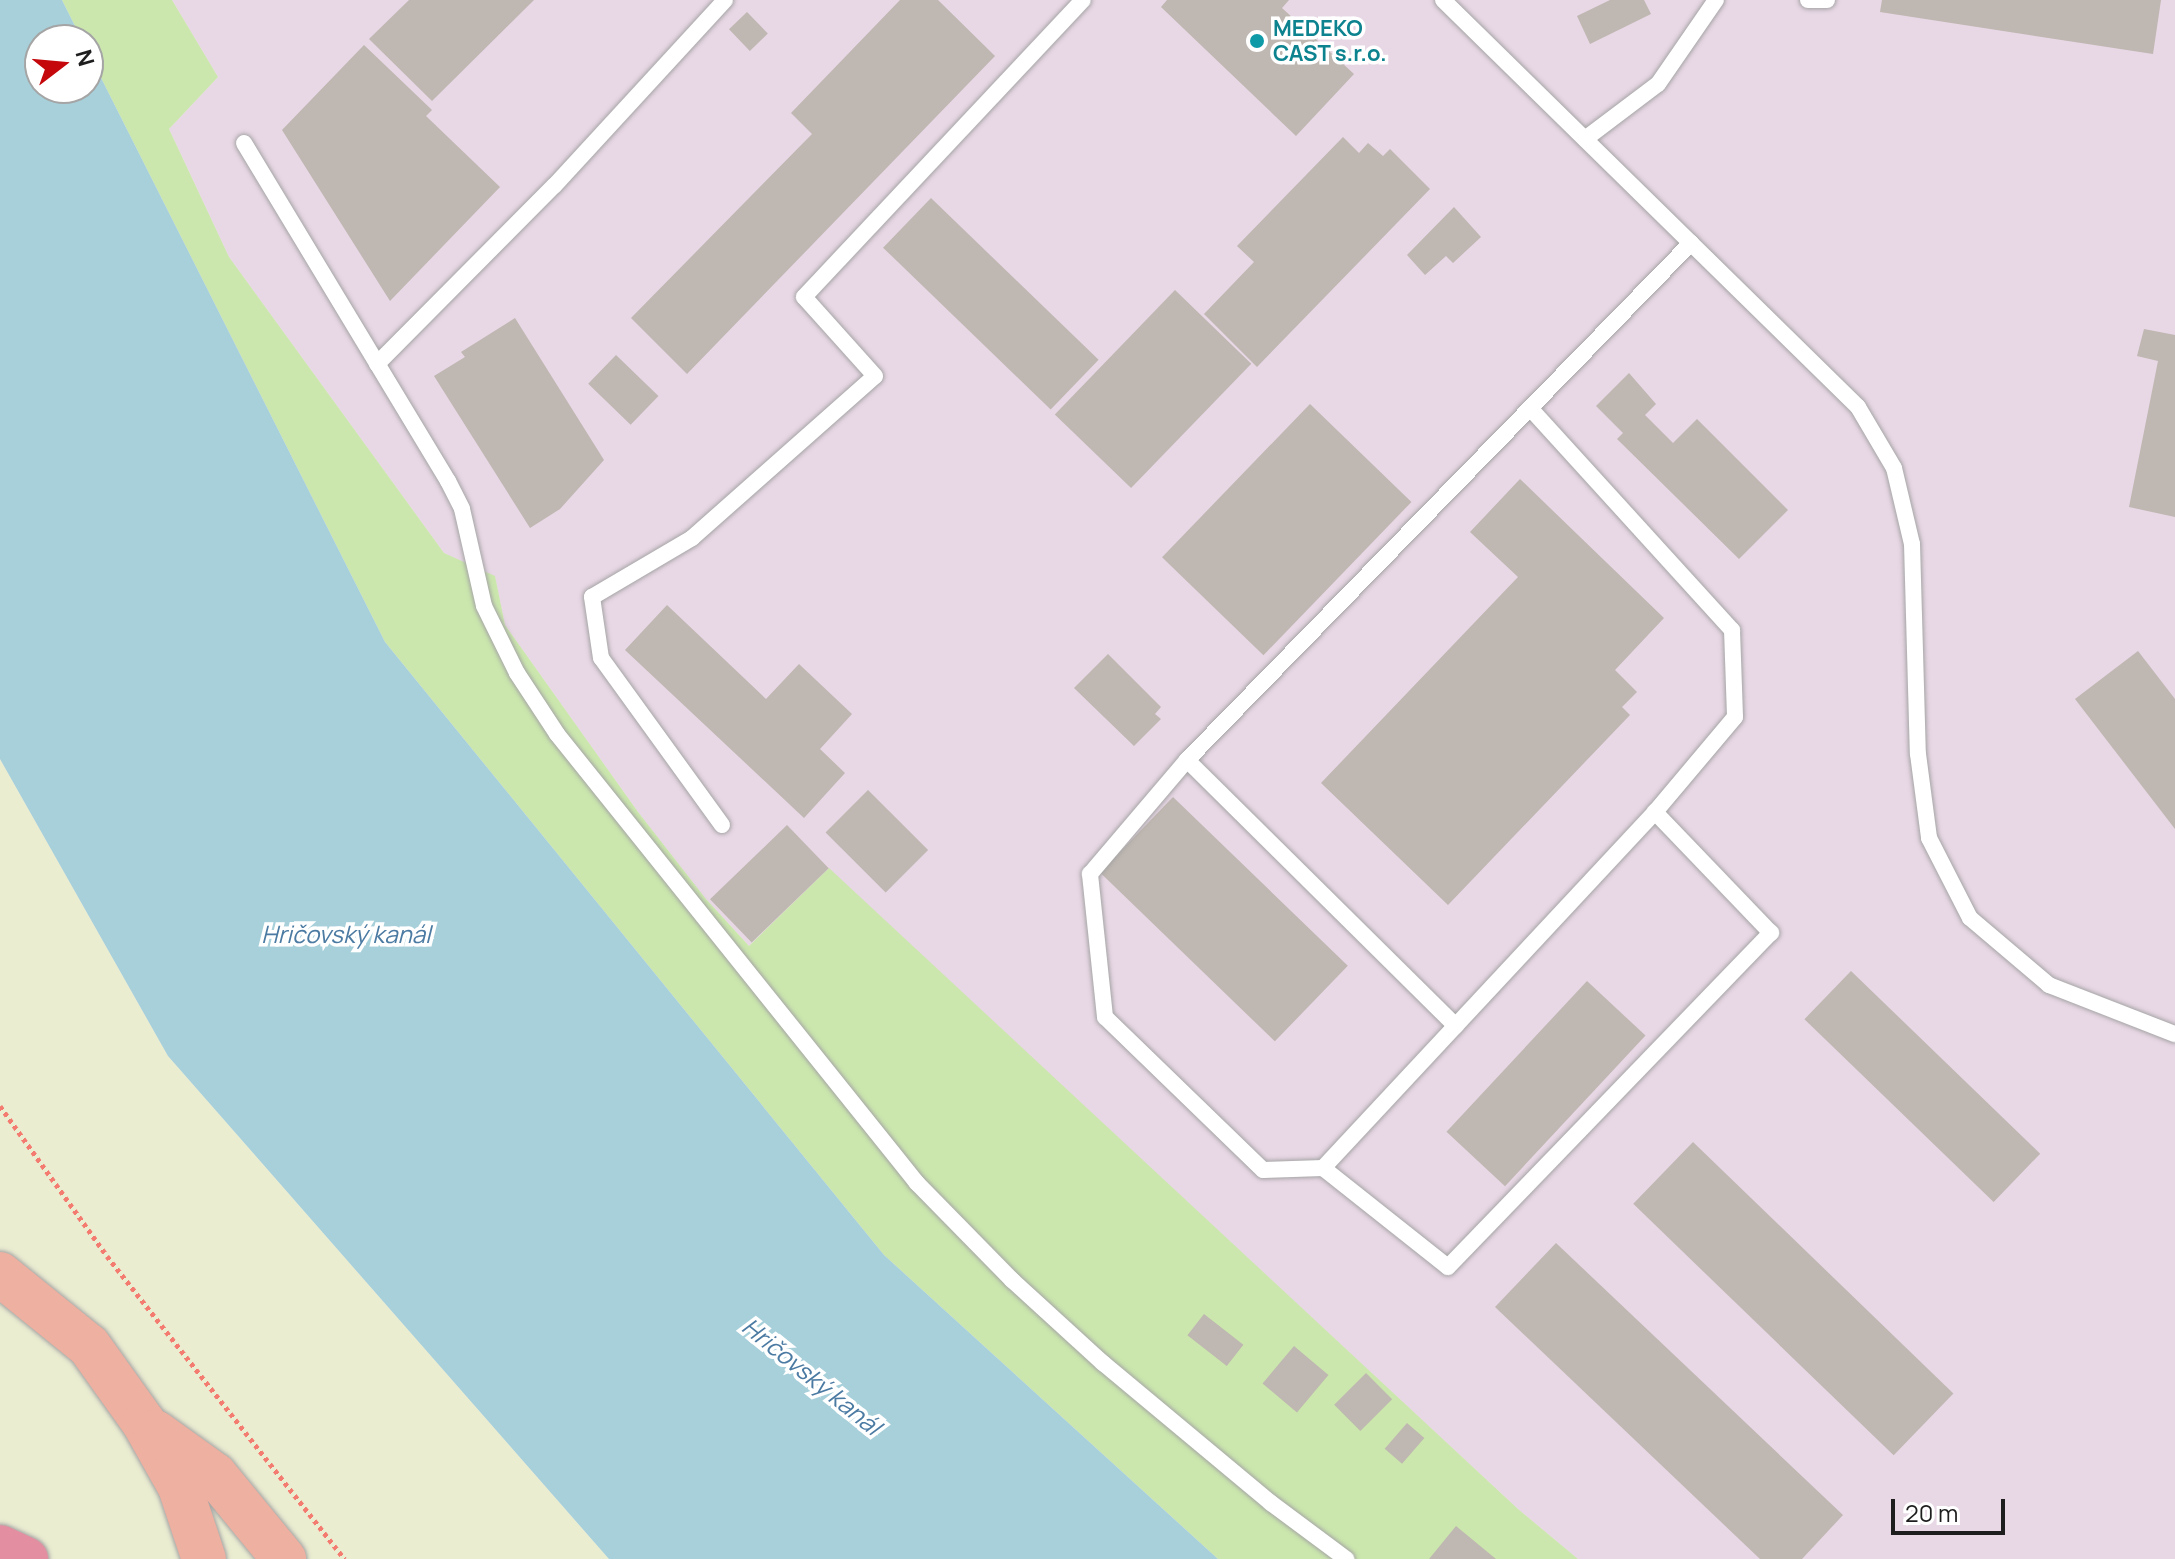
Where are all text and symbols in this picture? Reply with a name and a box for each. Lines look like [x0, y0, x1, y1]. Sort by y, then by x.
place label: MEDEKO CAST s.r.o. [1273, 15, 1387, 66]
north arrow [24, 24, 104, 104]
marker: MEDEKO CAST s.r.o. [1248, 32, 1266, 50]
text: N [69, 46, 102, 70]
water label: Hričovský kanál [261, 920, 431, 948]
water label: Hričovský kanál [737, 1311, 887, 1441]
scale bar [1895, 1483, 2009, 1533]
text: 20 m [1905, 1496, 1958, 1529]

